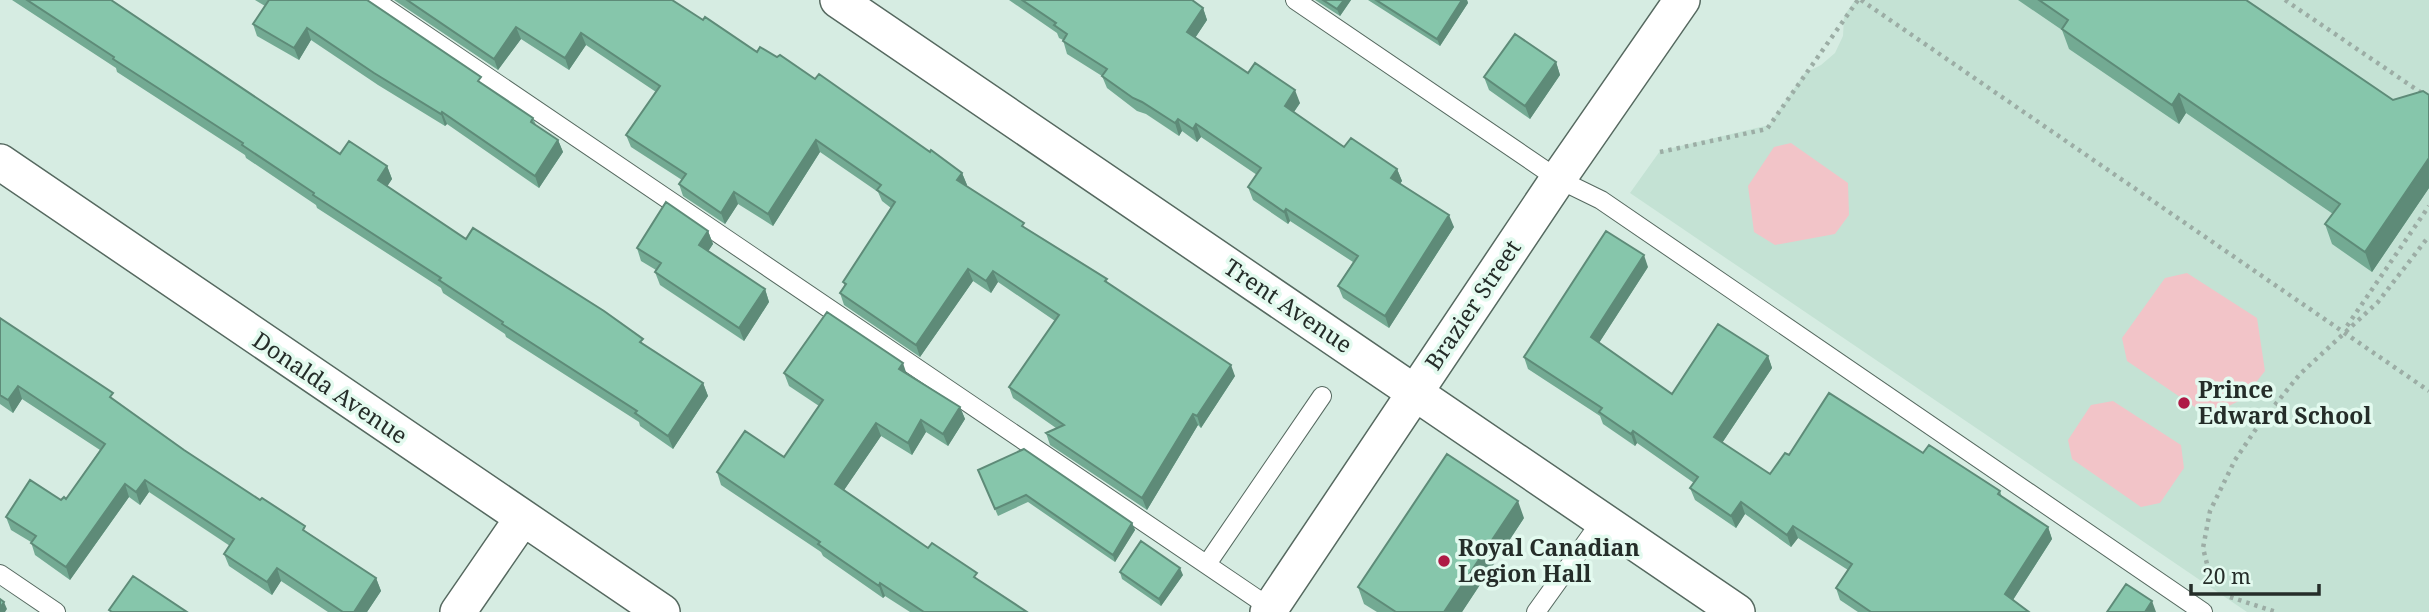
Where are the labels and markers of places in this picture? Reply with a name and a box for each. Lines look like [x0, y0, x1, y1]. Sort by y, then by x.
place label: Prince Edward School [2198, 373, 2372, 431]
marker: Prince Edward School [2176, 395, 2192, 411]
place label: Royal Canadian Legion Hall [1458, 531, 1640, 589]
marker: Royal Canadian Legion Hall [1436, 553, 1452, 569]

